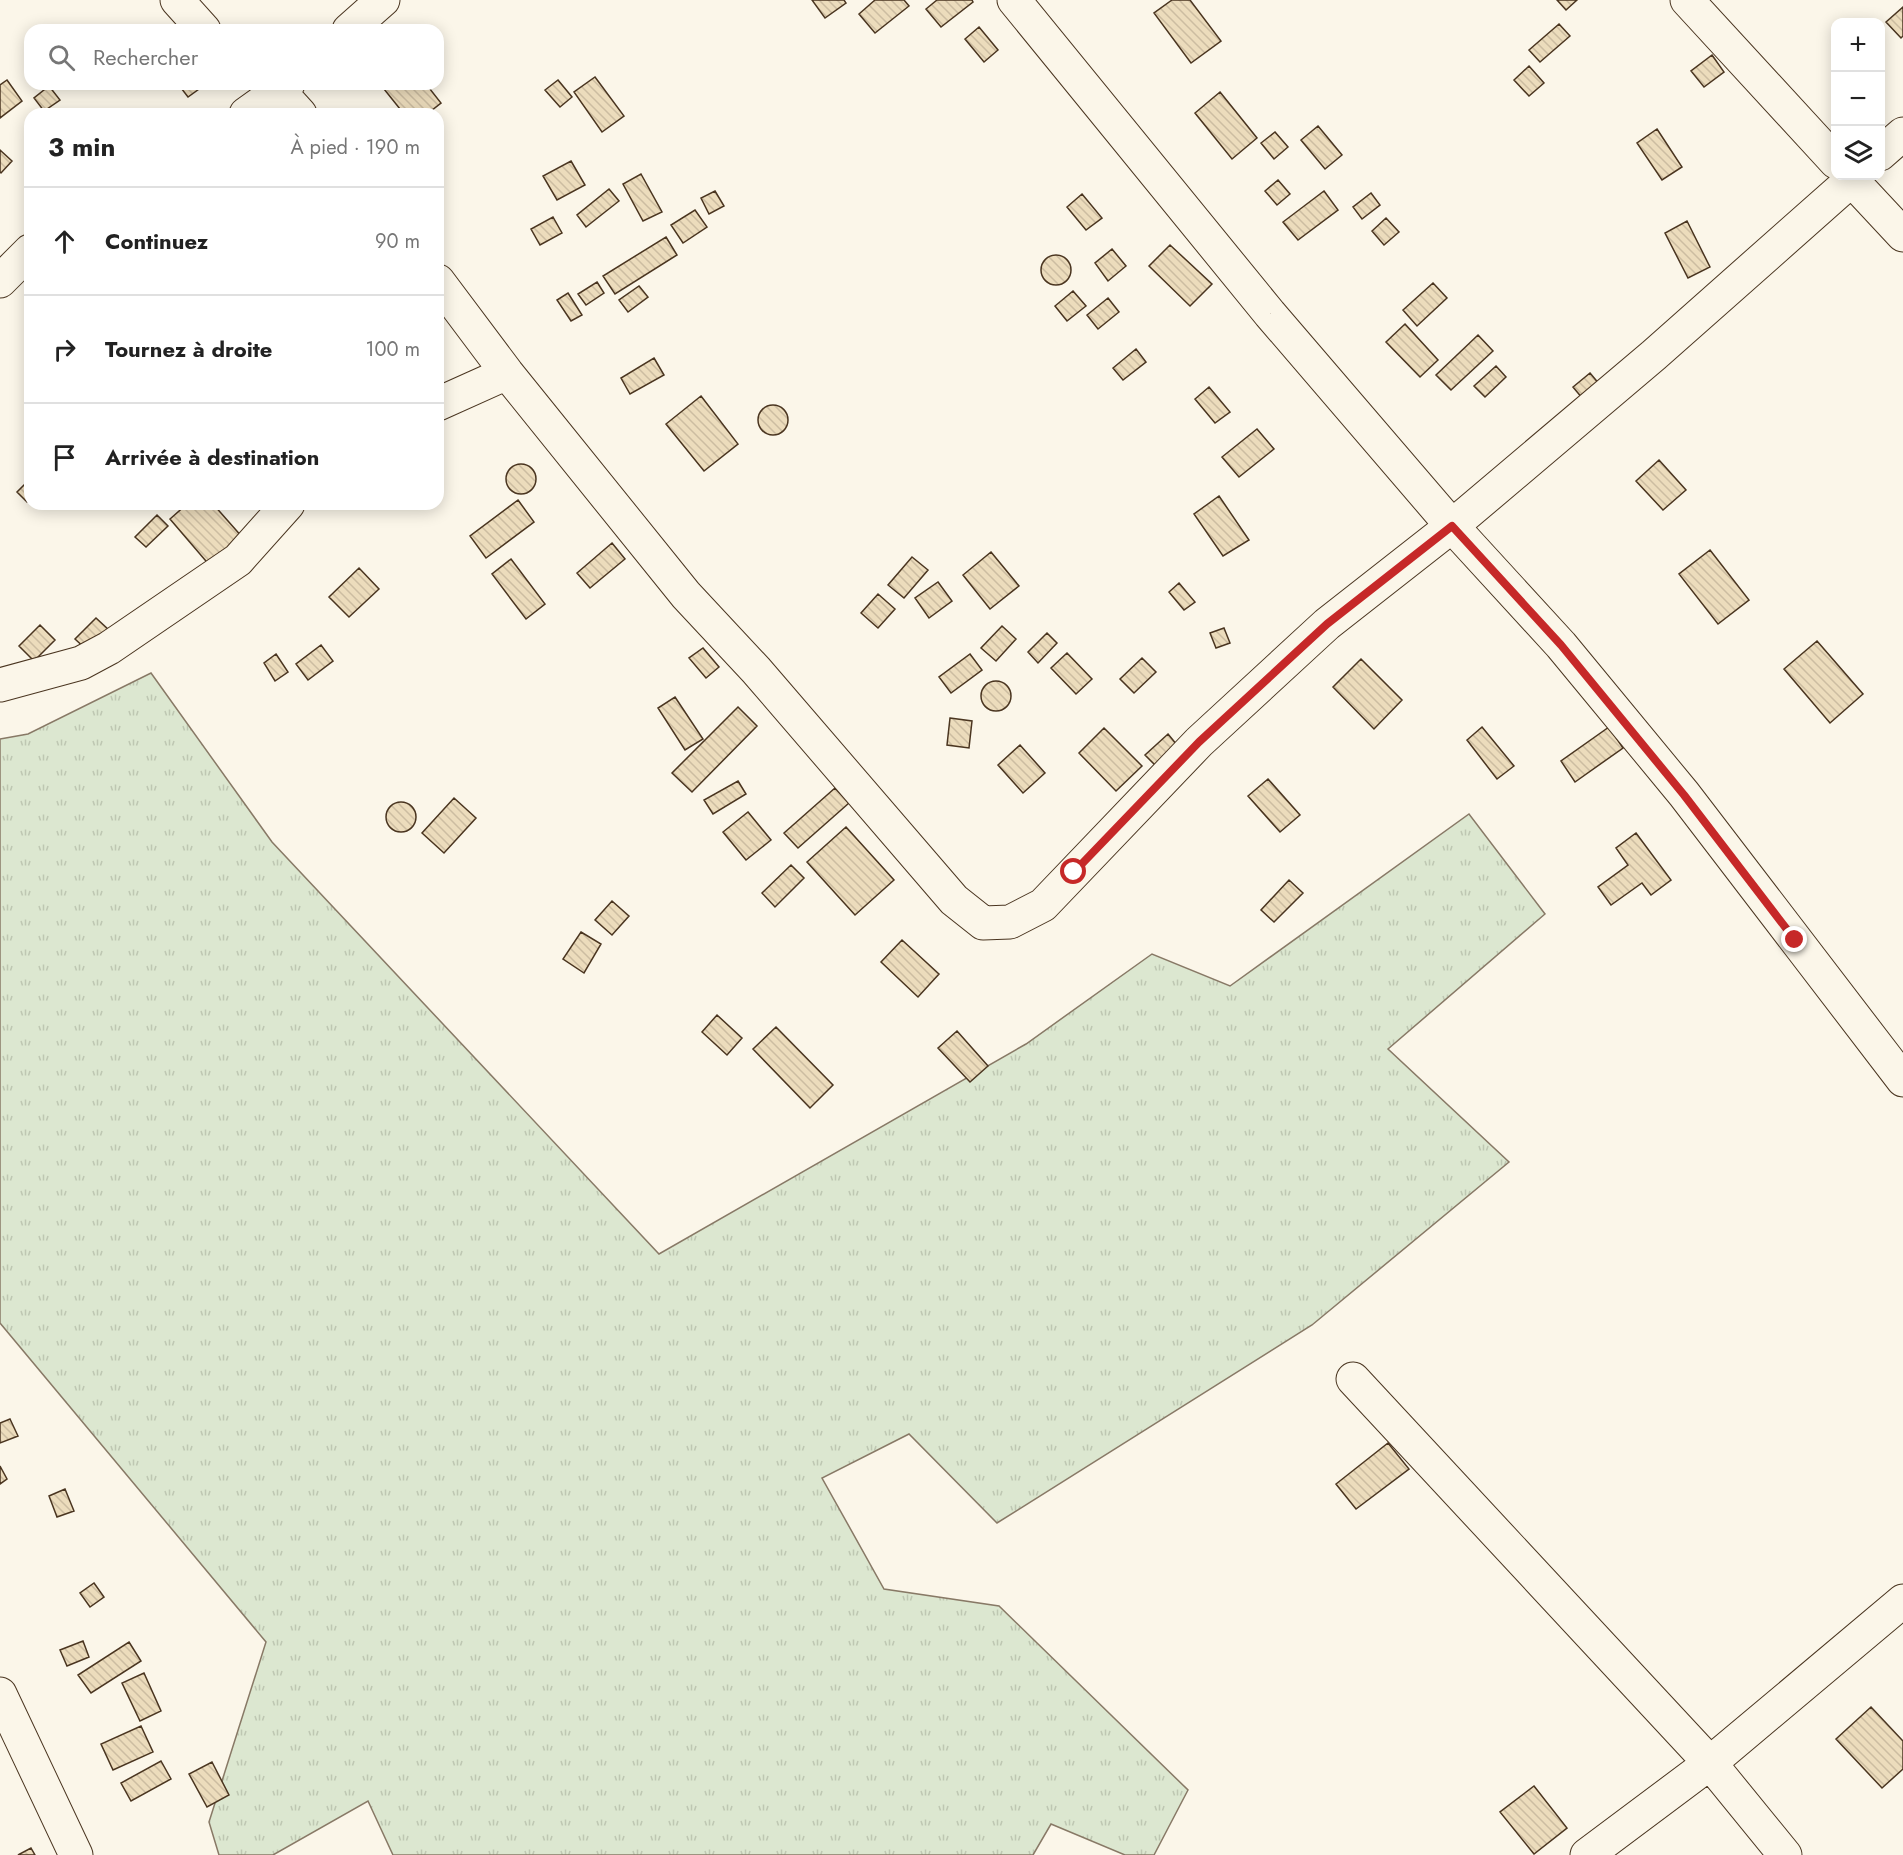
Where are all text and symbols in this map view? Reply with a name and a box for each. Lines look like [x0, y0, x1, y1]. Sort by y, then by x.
map controls [1831, 18, 1885, 180]
button: + [1831, 18, 1885, 72]
search box [24, 24, 444, 90]
icon: search [45, 41, 78, 74]
text: Rechercher [93, 41, 198, 73]
button: − [1831, 72, 1885, 126]
button: layers [1831, 126, 1885, 180]
text: 3 min [48, 128, 115, 166]
text: À pied · 190 m [290, 133, 420, 162]
icon: ahead [48, 225, 81, 258]
text: Continuez [105, 225, 208, 257]
text: 90 m [375, 227, 420, 256]
icon: right [48, 333, 81, 366]
text: Tournez à droite [105, 333, 272, 365]
text: 100 m [365, 335, 420, 364]
icon: arrive [48, 441, 81, 474]
text: Arrivée à destination [105, 441, 319, 473]
route start [1060, 858, 1086, 884]
route end [1781, 926, 1807, 952]

